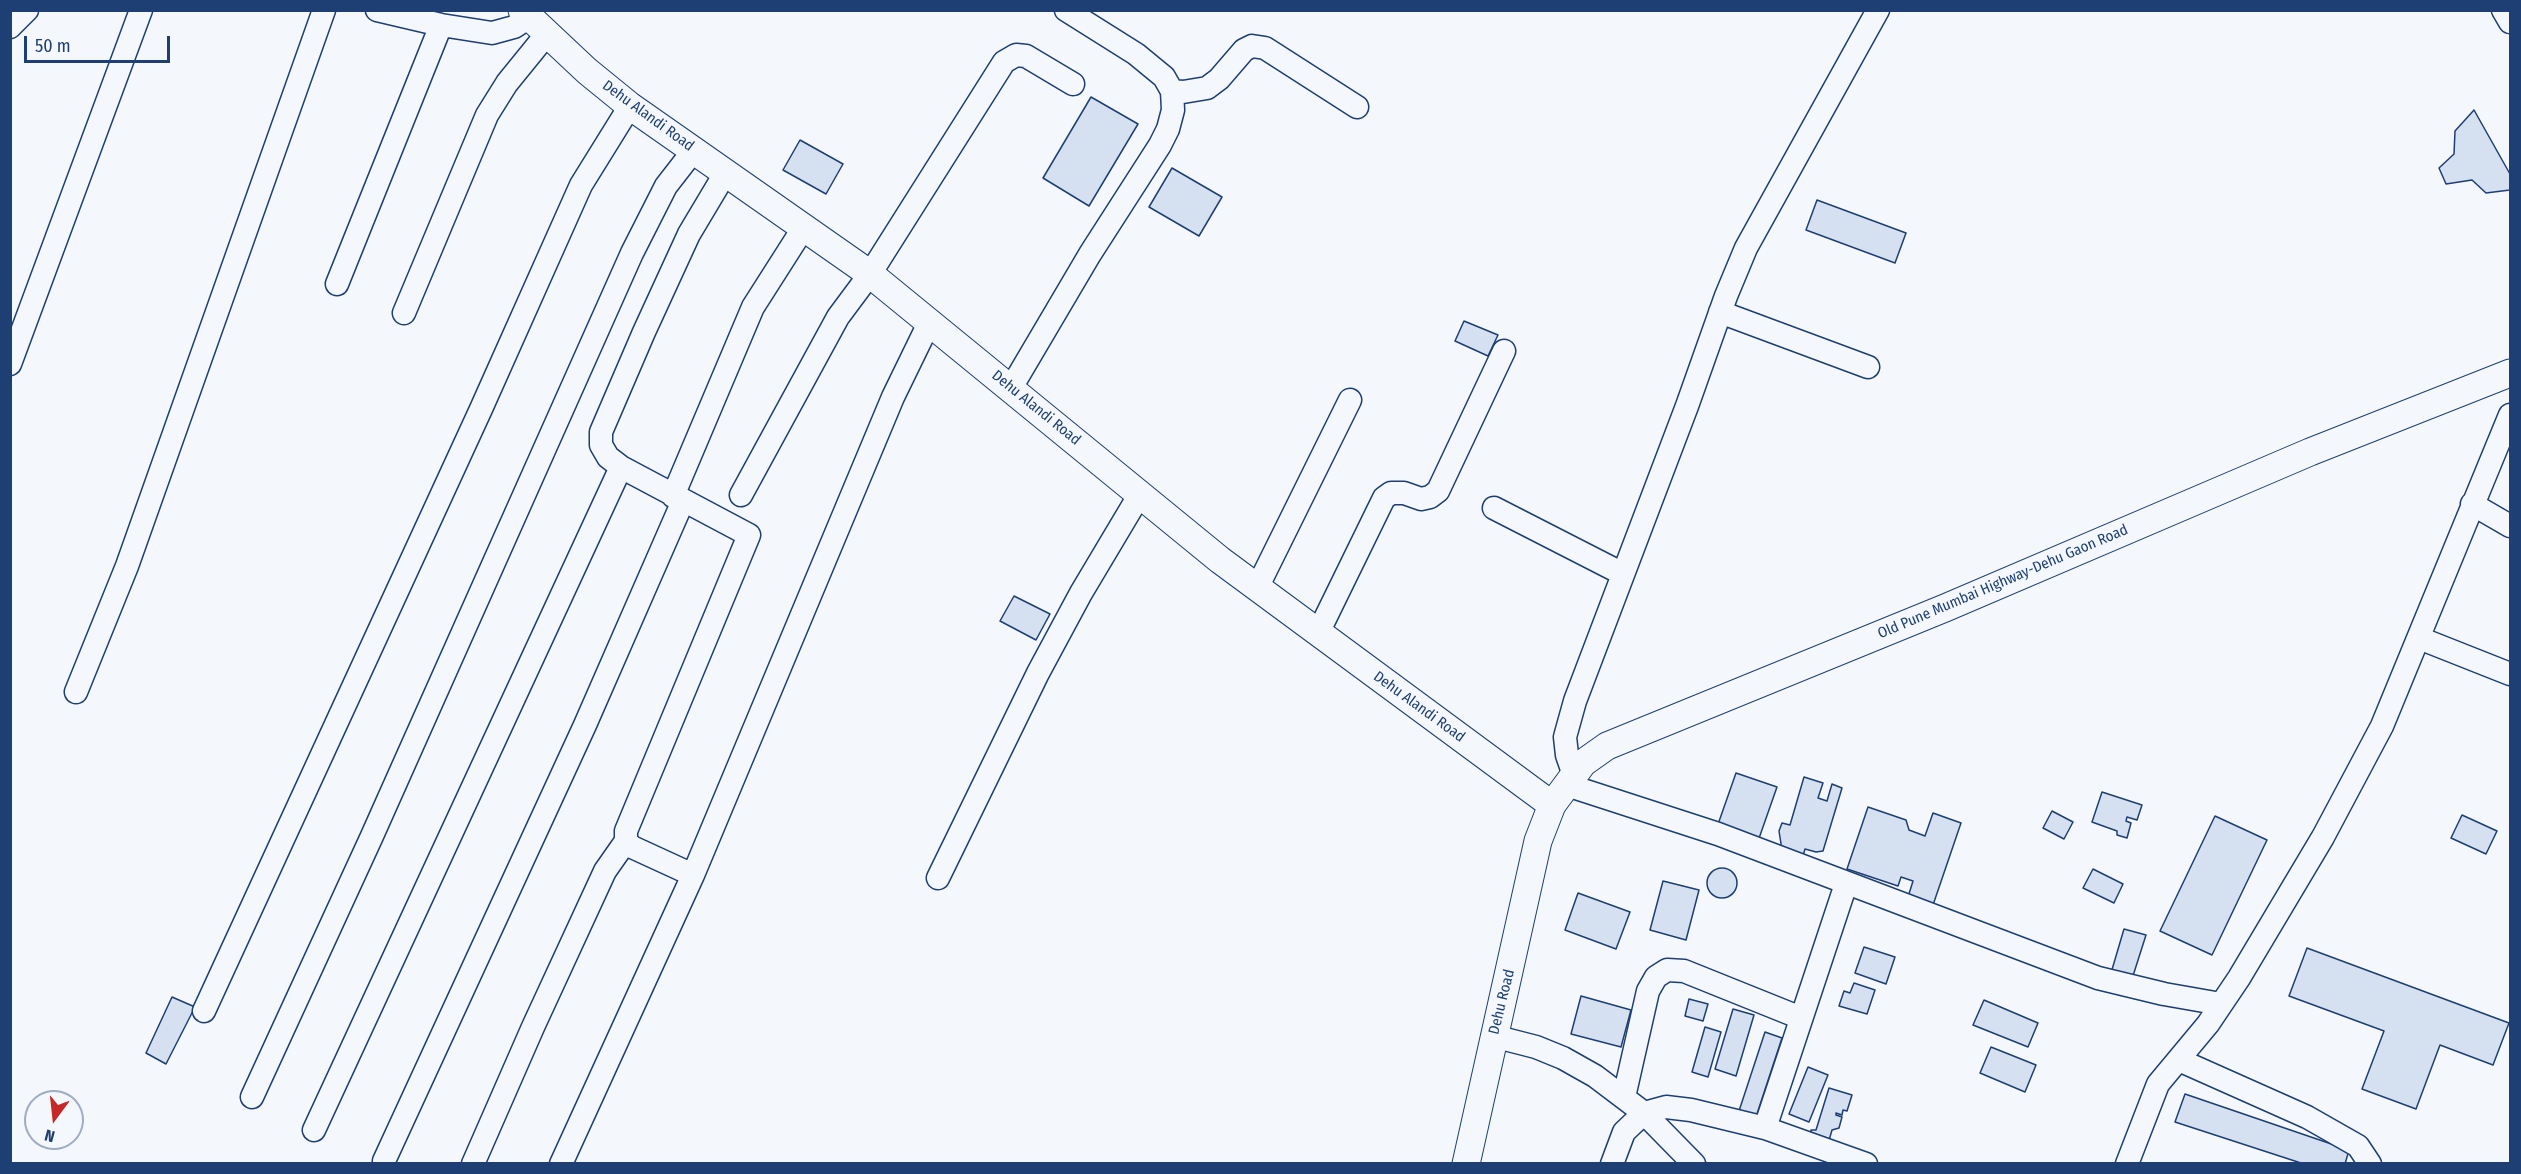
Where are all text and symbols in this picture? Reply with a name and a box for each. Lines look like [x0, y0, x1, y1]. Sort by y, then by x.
scale bar [27, 24, 172, 62]
text: 50 m [35, 35, 71, 57]
street label: Dehu Alandi Road [599, 77, 697, 155]
street label: Dehu Alandi Road [988, 367, 1084, 449]
street label: Old Pune Mumbai Highway-Dehu Gaon Road [1875, 521, 2131, 643]
street label: Dehu Alandi Road [1370, 668, 1468, 746]
street label: Dehu Road [1485, 968, 1519, 1036]
north arrow [24, 1090, 84, 1150]
text: N [43, 1126, 57, 1146]

